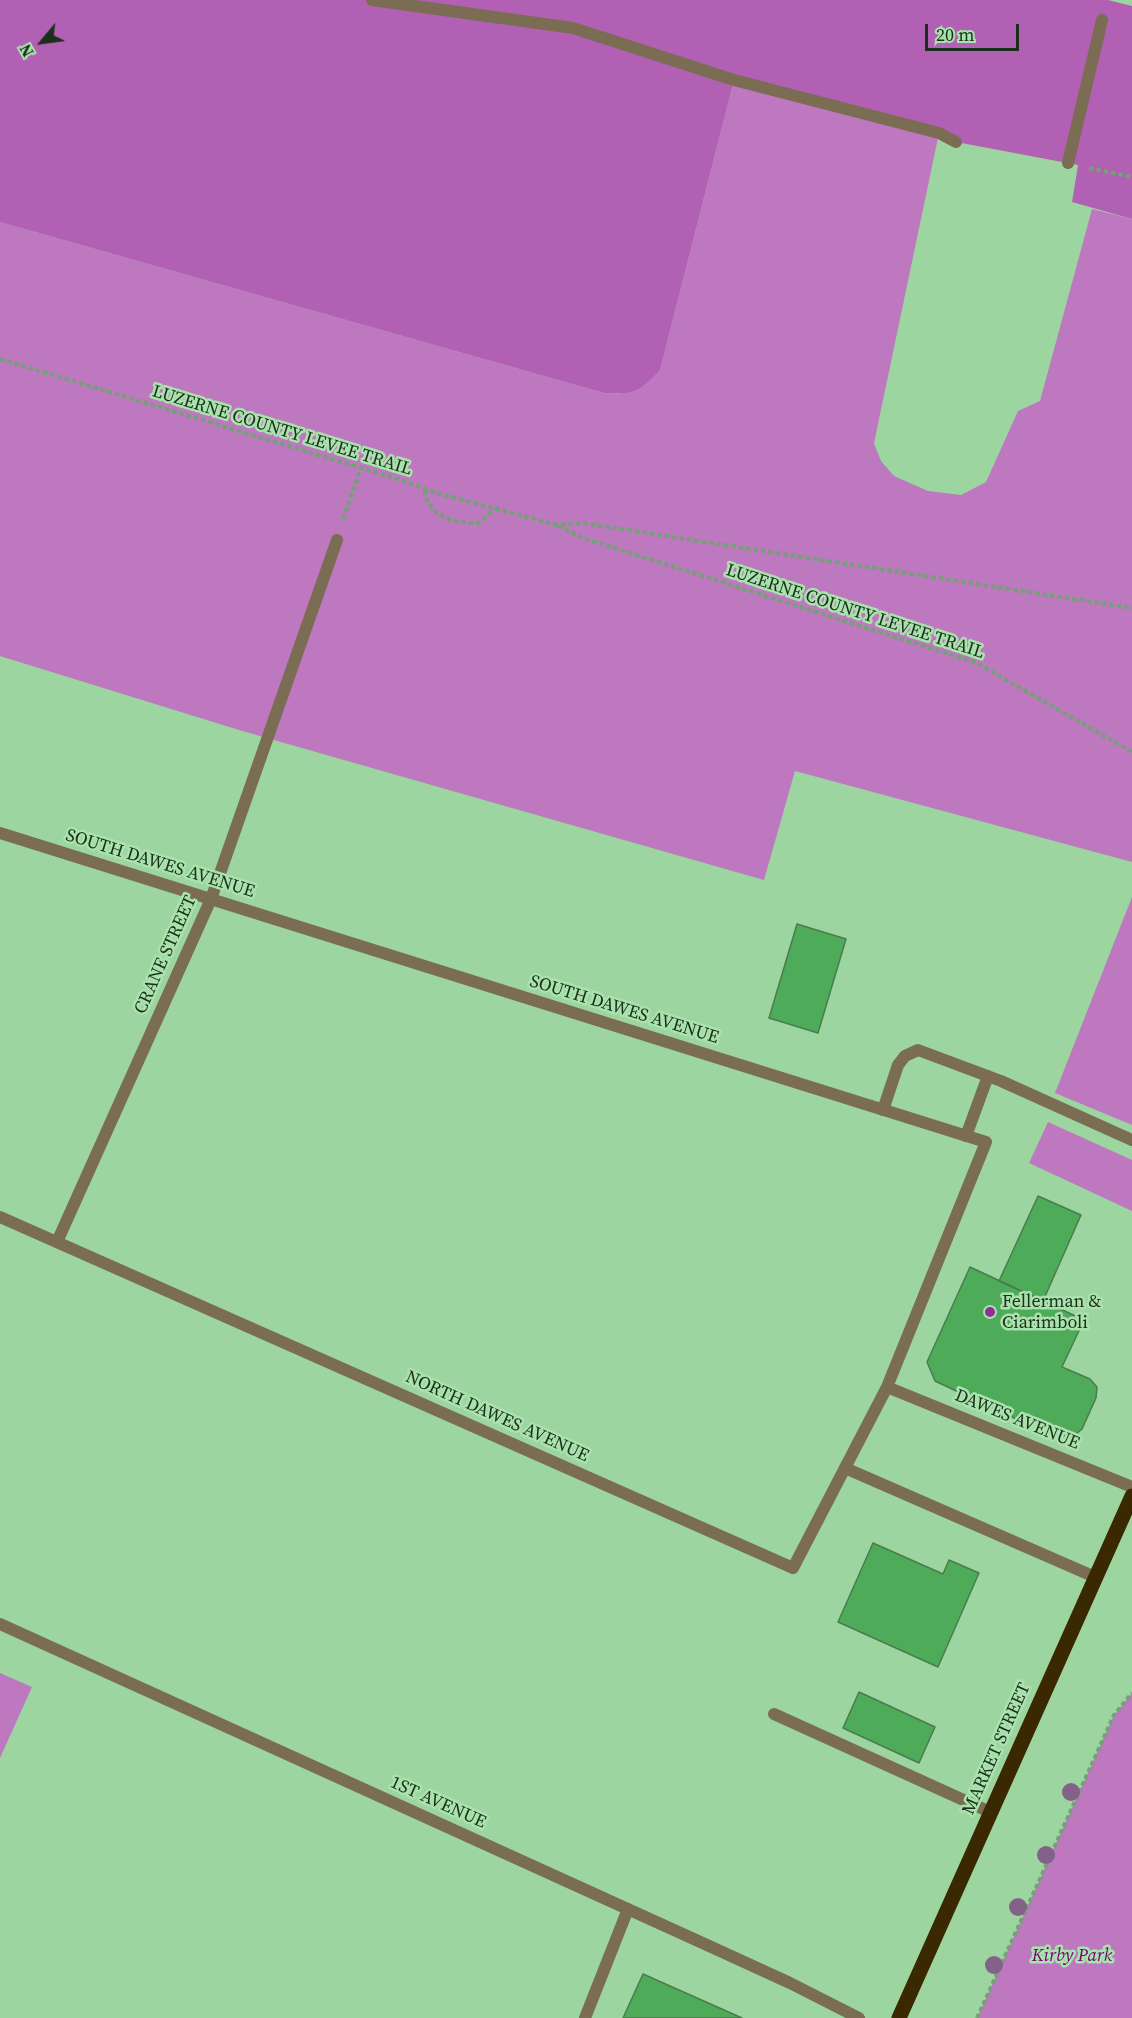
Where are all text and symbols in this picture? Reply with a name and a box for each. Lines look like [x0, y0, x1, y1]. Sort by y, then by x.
north arrow [12, 12, 72, 72]
scale bar [928, 12, 1022, 50]
text: 20 m [936, 22, 974, 47]
text: N [14, 40, 39, 61]
street label: LUZERNE COUNTY LEVEE TRAIL [149, 381, 415, 481]
street label: LUZERNE COUNTY LEVEE TRAIL [723, 560, 987, 664]
street label: SOUTH DAWES AVENUE [63, 825, 257, 903]
street label: CRANE STREET [130, 892, 202, 1018]
street label: SOUTH DAWES AVENUE [527, 971, 721, 1049]
place label: Fellerman & Ciarimboli [1002, 1291, 1102, 1334]
marker: Fellerman & Ciarimboli [983, 1305, 997, 1319]
street label: NORTH DAWES AVENUE [402, 1367, 592, 1467]
street label: DAWES AVENUE [951, 1385, 1083, 1455]
street label: MARKET STREET [958, 1680, 1036, 1818]
street label: 1ST AVENUE [387, 1772, 489, 1834]
park label: Kirby Park [1032, 1945, 1112, 1967]

